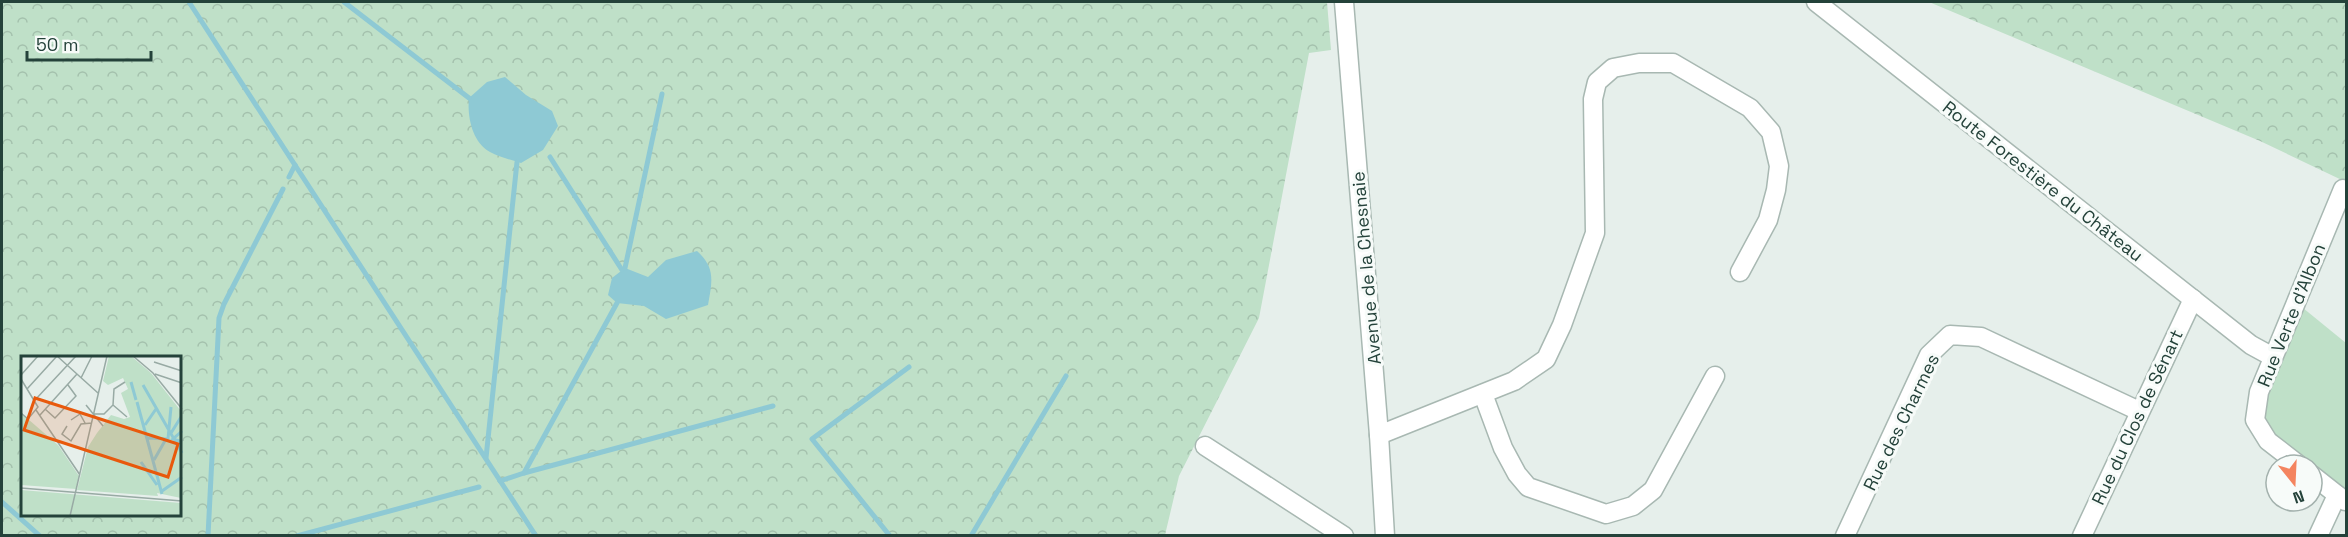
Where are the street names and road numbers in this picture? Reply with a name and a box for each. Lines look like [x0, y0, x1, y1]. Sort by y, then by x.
street label: Route Forestière du Château [1938, 95, 2148, 267]
street label: Avenue de la Chesnaie [1346, 171, 1386, 365]
street label: Rue Verte d'Albon [2252, 240, 2330, 390]
street label: Rue du Clos de Sénart [2086, 326, 2188, 508]
street label: Rue des Charmes [1858, 350, 1944, 494]

